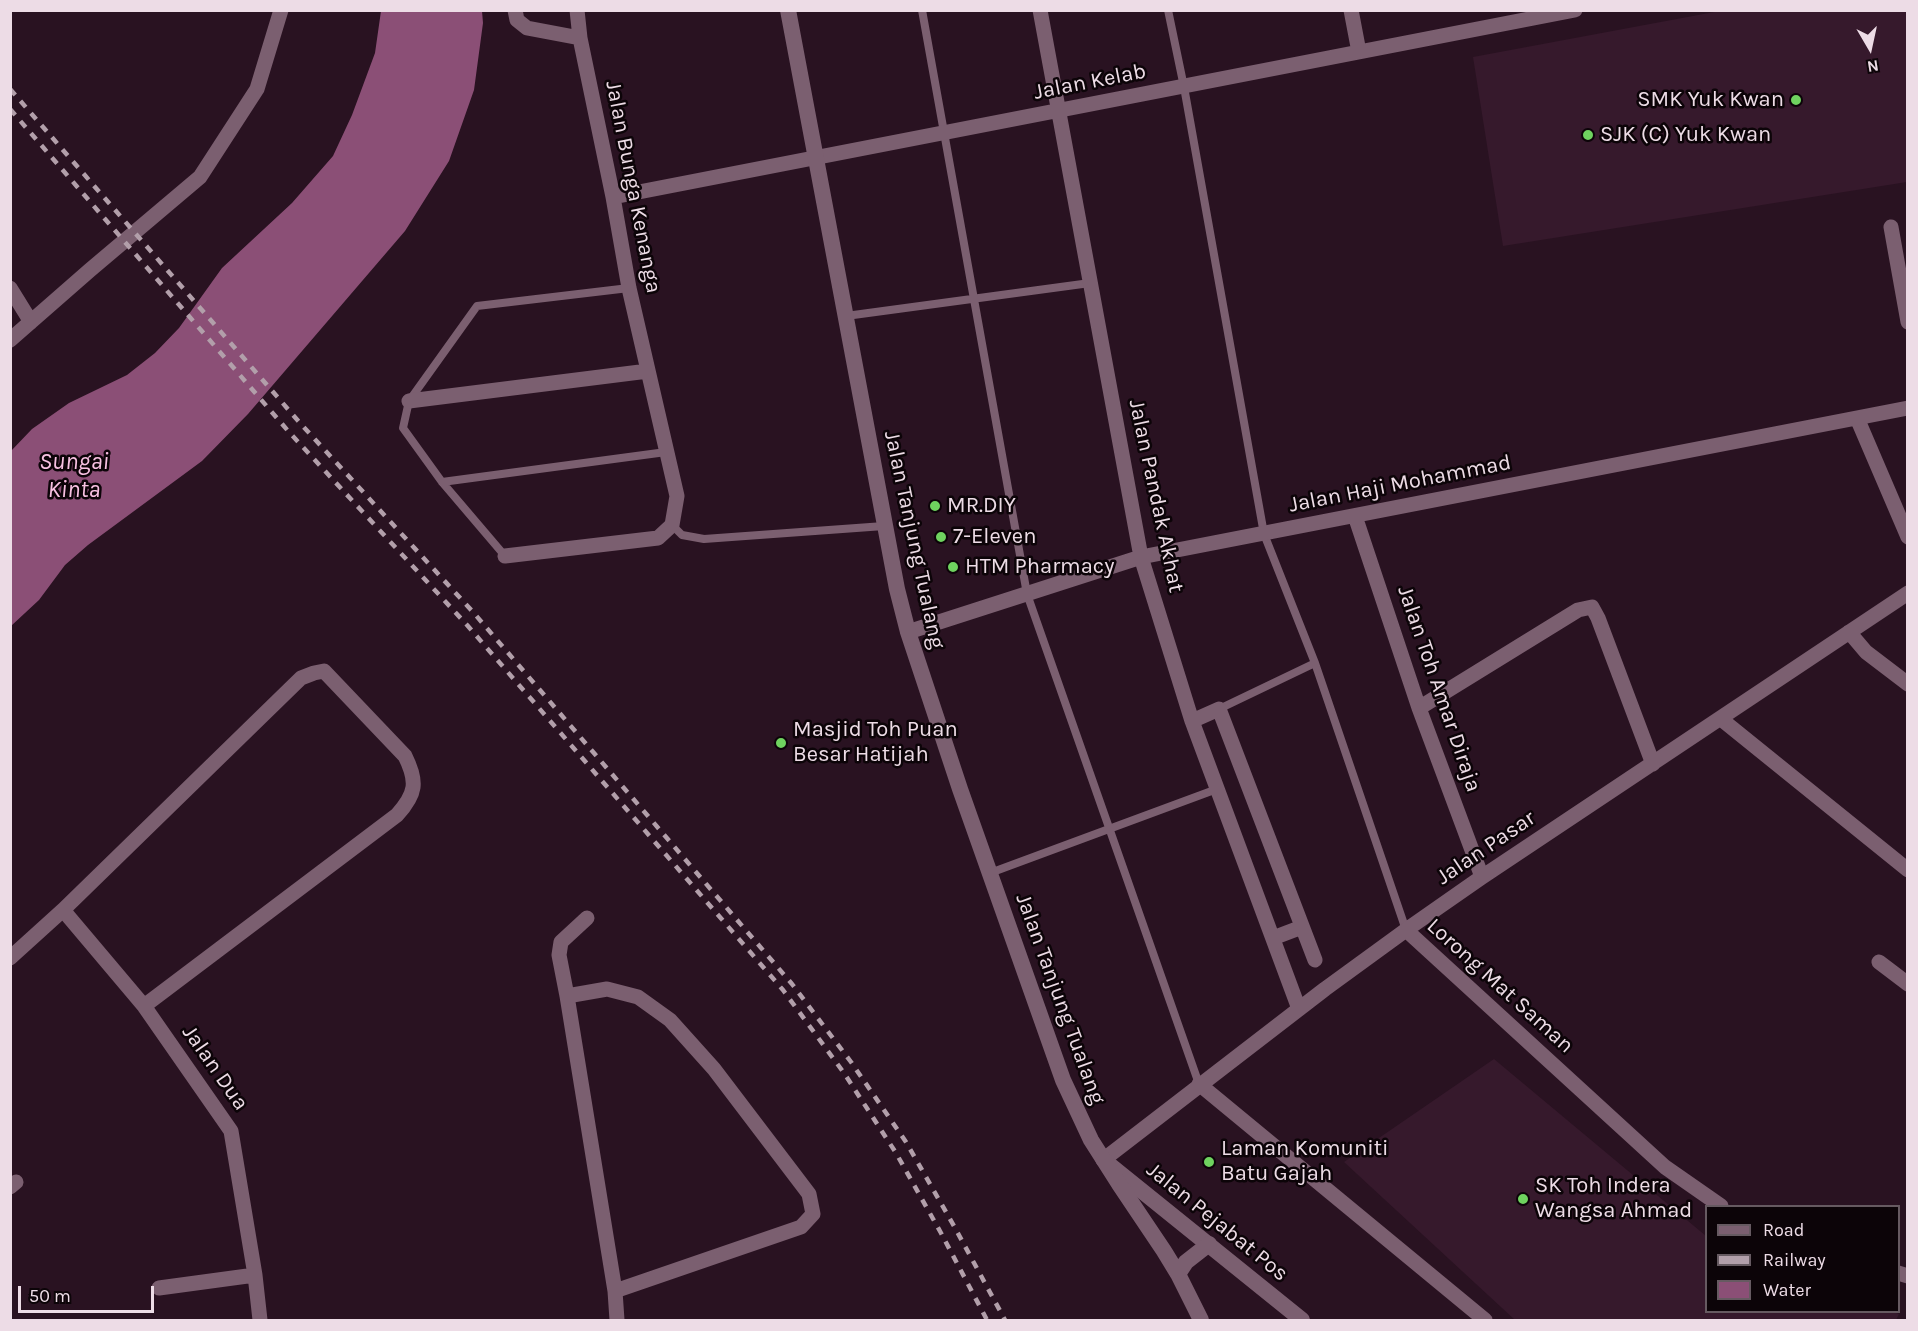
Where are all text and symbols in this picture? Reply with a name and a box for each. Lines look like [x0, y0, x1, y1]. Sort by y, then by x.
north arrow [1840, 18, 1900, 78]
text: N [1866, 56, 1880, 77]
street label: Jalan Kelab [1032, 58, 1148, 106]
street label: Jalan Bunga Kenanga [599, 79, 667, 295]
place label: SMK Yuk Kwan [1637, 87, 1784, 113]
marker: SMK Yuk Kwan [1789, 93, 1803, 107]
place label: SJK (C) Yuk Kwan [1600, 122, 1771, 148]
marker: SJK (C) Yuk Kwan [1581, 128, 1595, 142]
street label: Jalan Pandak Akhat [1123, 397, 1189, 595]
street label: Jalan Tanjung Tualang [878, 429, 950, 651]
water label: Sungai Kinta [39, 448, 109, 504]
street label: Jalan Haji Mohammad [1287, 450, 1513, 518]
place label: MR.DIY [947, 493, 1016, 519]
marker: MR.DIY [928, 499, 942, 513]
place label: 7-Eleven [953, 524, 1036, 550]
marker: 7-Eleven [934, 530, 948, 544]
place label: HTM Pharmacy [965, 554, 1114, 580]
marker: HTM Pharmacy [946, 560, 960, 574]
street label: Jalan Toh Amar Diraja [1391, 582, 1487, 796]
place label: Masjid Toh Puan Besar Hatijah [793, 717, 958, 768]
marker: Masjid Toh Puan Besar Hatijah [774, 736, 788, 750]
street label: Jalan Pasar [1431, 805, 1541, 891]
street label: Jalan Tanjung Tualang [1010, 890, 1110, 1108]
street label: Lorong Mat Saman [1421, 913, 1579, 1059]
street label: Jalan Dua [176, 1020, 254, 1116]
place label: Laman Komuniti Batu Gajah [1221, 1136, 1389, 1188]
marker: Laman Komuniti Batu Gajah [1202, 1155, 1216, 1169]
street label: Jalan Pejabat Pos [1141, 1157, 1293, 1287]
place label: SK Toh Indera Wangsa Ahmad [1535, 1173, 1692, 1224]
marker: SK Toh Indera Wangsa Ahmad [1516, 1192, 1530, 1206]
legend [1705, 1205, 1900, 1313]
text: Road [1763, 1219, 1804, 1241]
text: Railway [1763, 1249, 1826, 1271]
scale bar [21, 1274, 158, 1312]
text: Water [1763, 1279, 1811, 1301]
text: 50 m [29, 1285, 71, 1307]

